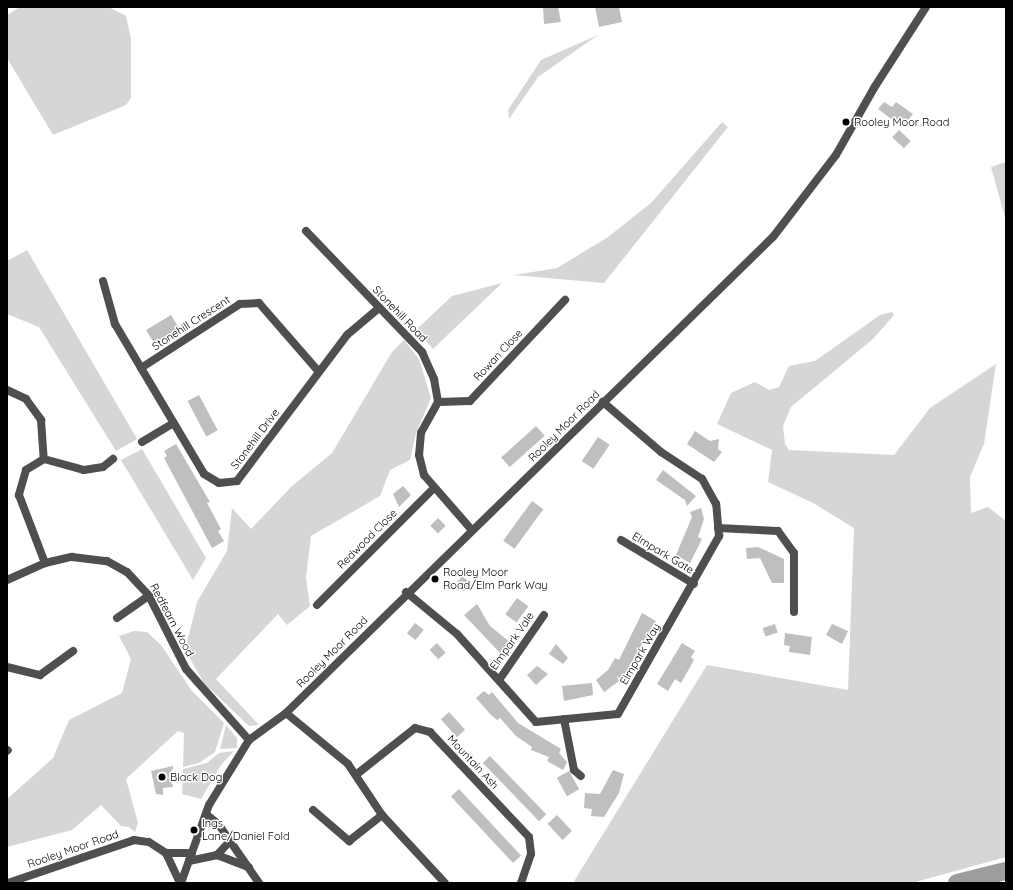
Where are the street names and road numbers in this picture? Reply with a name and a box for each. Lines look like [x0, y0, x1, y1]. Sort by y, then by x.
street label: Stonehill Road [370, 283, 430, 345]
street label: Stonehill Crescent [150, 293, 232, 353]
street label: Rowan Close [471, 326, 525, 384]
street label: Rooley Moor Road [526, 388, 602, 464]
street label: Stonehill Drive [228, 406, 282, 472]
street label: Redwood Close [334, 506, 400, 572]
street label: Elmpark Gate [630, 529, 696, 577]
street label: Redfearn Wood [147, 581, 197, 659]
street label: Elmpark Vale [487, 609, 537, 673]
street label: Rooley Moor Road [294, 614, 370, 690]
street label: Elmpark Way [617, 621, 663, 687]
street label: Mountain Ash [445, 732, 501, 792]
street label: Rooley Moor Road [26, 827, 120, 871]

